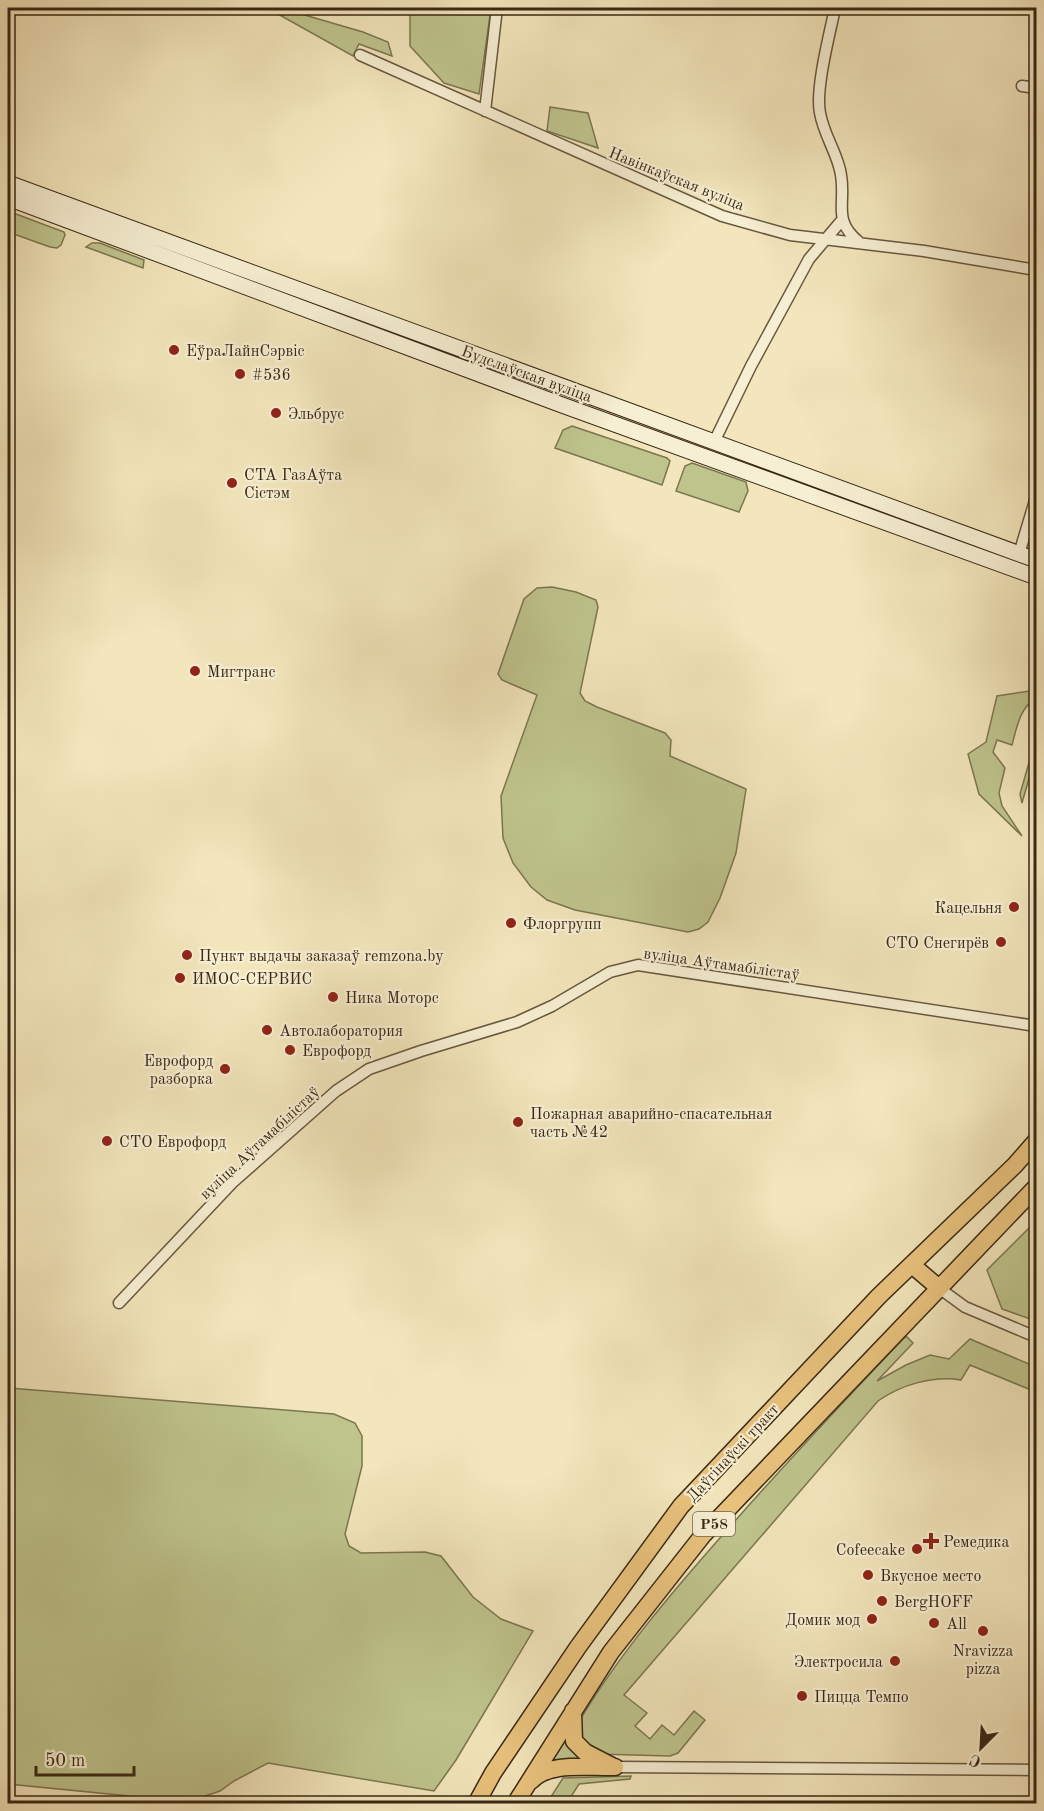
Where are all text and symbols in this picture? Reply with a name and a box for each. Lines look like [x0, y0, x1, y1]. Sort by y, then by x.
street label: Навінкаўская вуліца [606, 145, 747, 214]
marker: ЕўраЛайнСэрвіс [167, 343, 181, 357]
place label: ЕўраЛайнСэрвіс [186, 344, 305, 360]
street label: Будслаўская вуліца [459, 344, 594, 406]
marker: #536 [233, 367, 247, 381]
place label: #536 [252, 368, 291, 384]
marker: Эльбрус [269, 406, 283, 420]
place label: Эльбрус [288, 407, 344, 423]
place label: СТА ГазАўта Сістэм [244, 468, 342, 502]
marker: СТА ГазАўта Сістэм [225, 476, 239, 490]
marker: Мигтранс [188, 664, 202, 678]
place label: Мигтранс [207, 665, 276, 681]
marker: Кацельня [1007, 900, 1021, 914]
place label: Кацельня [935, 901, 1002, 917]
marker: Флоргрупп [504, 916, 518, 930]
place label: Флоргрупп [523, 917, 602, 933]
marker: СТО Cнегирёв [994, 935, 1008, 949]
place label: СТО Cнегирёв [885, 936, 989, 952]
street label: вуліца Аўтамабілістаў [643, 946, 801, 984]
marker: Пункт выдачы заказаў remzona.by [180, 948, 194, 962]
place label: Пункт выдачы заказаў remzona.by [199, 949, 444, 965]
marker: ИМОС-СЕРВИС [173, 971, 187, 985]
place label: ИМОС-СЕРВИС [192, 972, 312, 988]
marker: Ника Моторс [326, 990, 340, 1004]
place label: Ника Моторс [345, 991, 439, 1007]
marker: Автолаборатория [260, 1023, 274, 1037]
place label: Автолаборатория [279, 1024, 403, 1040]
marker: Еврофорд [283, 1043, 297, 1057]
place label: Еврофорд [302, 1044, 371, 1060]
place label: Еврофорд разборка [144, 1054, 213, 1088]
marker: Еврофорд разборка [218, 1062, 232, 1076]
street label: вуліца Аўтамабілістаў [197, 1084, 324, 1203]
place label: Пожарная аварийно-спасательная часть №42 [530, 1107, 772, 1141]
marker: Пожарная аварийно-спасательная часть №42 [511, 1115, 525, 1129]
marker: СТО Еврофорд [100, 1134, 114, 1148]
place label: СТО Еврофорд [119, 1135, 226, 1151]
street label: Даўгінаўскі тракт [684, 1401, 783, 1505]
road number: Р58 [693, 1512, 735, 1536]
marker: Ремедика [924, 1534, 938, 1548]
place label: Ремедика [943, 1535, 1009, 1551]
marker: Cofeecake [910, 1542, 924, 1556]
place label: Cofeecake [836, 1543, 905, 1559]
marker: Вкусное место [861, 1568, 875, 1582]
place label: Вкусное место [880, 1569, 981, 1585]
marker: BergHOFF [875, 1594, 889, 1608]
place label: BergHOFF [894, 1595, 973, 1611]
marker: Домик мод [865, 1612, 879, 1626]
place label: Домик мод [785, 1613, 860, 1629]
marker: All [927, 1616, 941, 1630]
place label: All [946, 1617, 967, 1633]
marker: Nravizza pizza [976, 1624, 990, 1638]
place label: Nravizza pizza [952, 1644, 1014, 1678]
marker: Электросила [888, 1654, 902, 1668]
place label: Электросила [794, 1655, 883, 1671]
marker: Пицца Темпо [795, 1689, 809, 1703]
place label: Пицца Темпо [814, 1690, 909, 1706]
north arrow [951, 1718, 1011, 1778]
scale bar [36, 1739, 134, 1777]
text: С [968, 1750, 984, 1769]
text: 50 m [45, 1752, 85, 1770]

